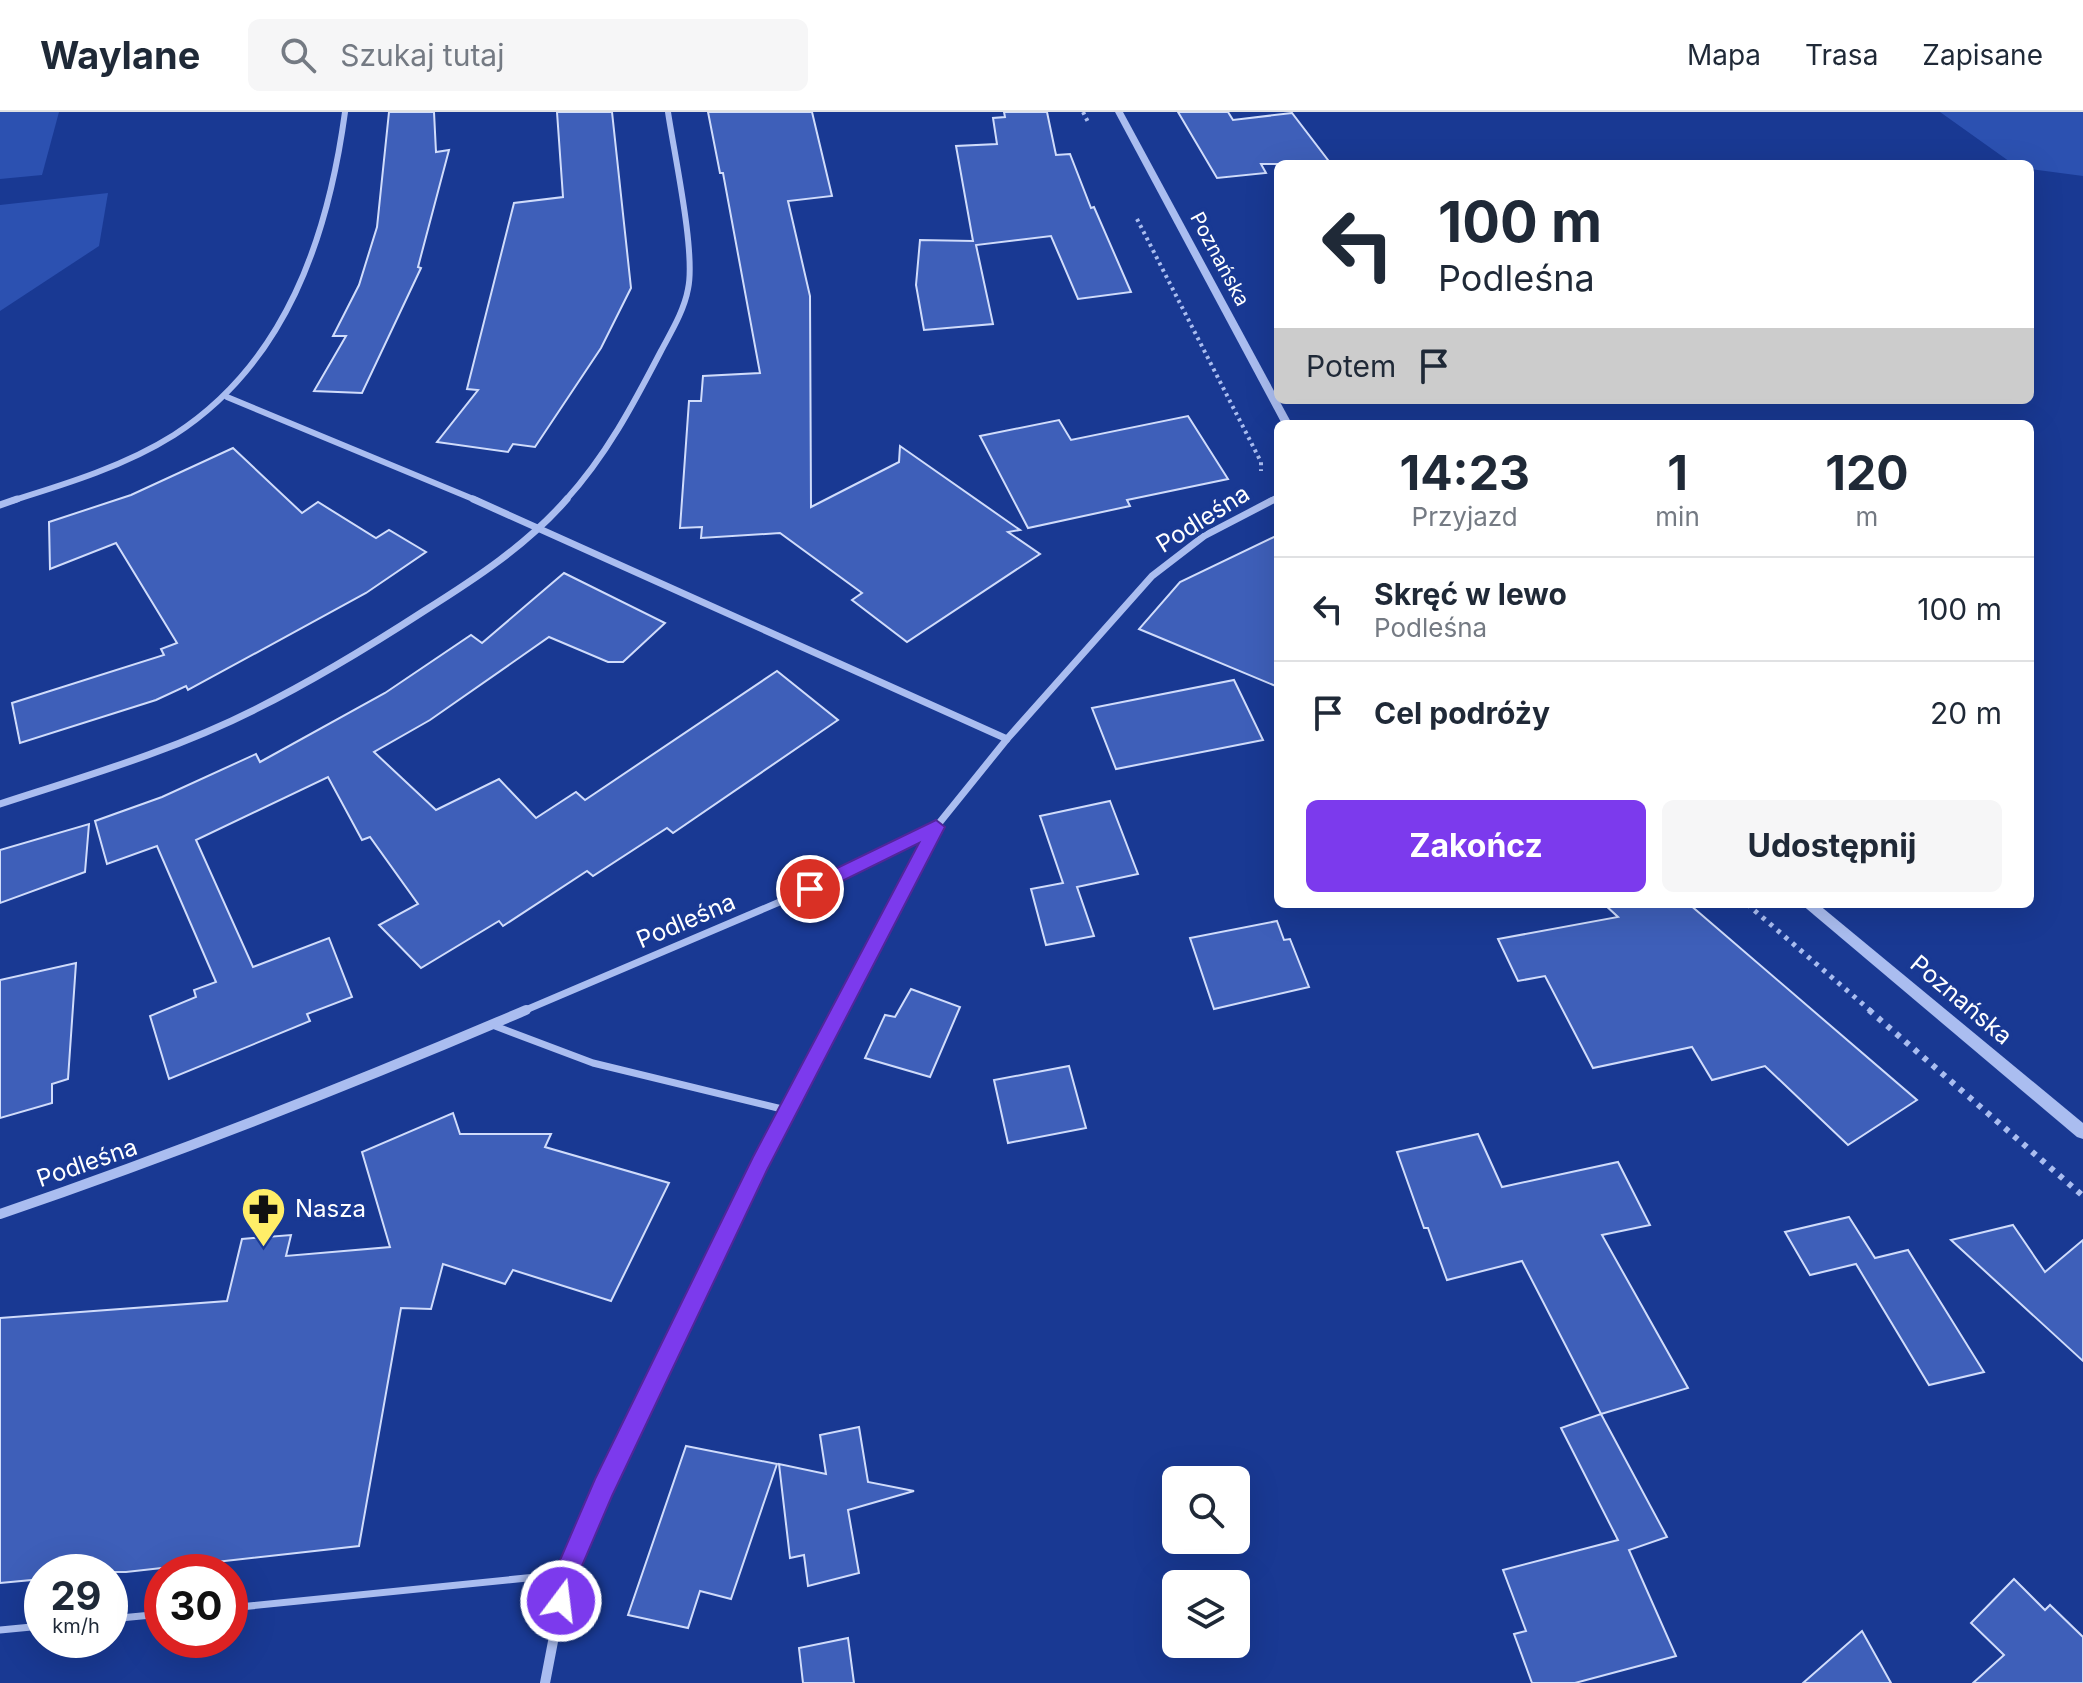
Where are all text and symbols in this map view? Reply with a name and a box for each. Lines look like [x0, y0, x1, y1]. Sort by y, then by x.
search box [248, 19, 808, 91]
text: Waylane [40, 32, 200, 78]
icon: search [276, 33, 320, 77]
text: Szukaj tutaj [340, 37, 504, 73]
text: Mapa [1687, 38, 1761, 72]
text: Trasa [1805, 38, 1878, 72]
text: Zapisane [1922, 38, 2043, 72]
text: 100 m [1438, 188, 1602, 256]
icon: left [1306, 192, 1410, 296]
street label: Poznańska [1185, 208, 1255, 310]
text: Podleśna [1438, 256, 1595, 300]
icon: arrive [1412, 344, 1456, 388]
text: Potem [1306, 348, 1396, 384]
text: 14:23 [1399, 443, 1530, 502]
text: 1 [1667, 443, 1688, 502]
text: 120 [1825, 443, 1909, 502]
street label: Podleśna [1151, 479, 1255, 559]
text: Przyjazd [1412, 501, 1518, 532]
text: min [1655, 501, 1700, 532]
text: m [1855, 501, 1878, 532]
text: Skręć w lewo [1374, 576, 1567, 612]
icon: left [1306, 587, 1350, 631]
text: 100 m [1917, 591, 2002, 627]
text: Podleśna [1374, 612, 1487, 643]
icon: arrive [1306, 691, 1350, 735]
text: Cel podróży [1374, 695, 1550, 731]
text: 20 m [1930, 695, 2002, 731]
button: Zakończ [1306, 800, 1646, 892]
button: Udostępnij [1662, 800, 2002, 892]
pin [776, 855, 844, 923]
icon: arrive [788, 867, 832, 911]
street label: Podleśna [632, 887, 740, 954]
street label: Poznańska [1905, 949, 2018, 1050]
street label: Podleśna [33, 1132, 141, 1193]
pharmacy icon: Nasza [240, 1185, 288, 1248]
place label: Nasza [295, 1194, 366, 1223]
map controls [1162, 1466, 1250, 1658]
button: search [1162, 1466, 1250, 1554]
speed limit sign: 30 [144, 1554, 248, 1658]
position arrow [519, 1559, 603, 1643]
button: layers [1162, 1570, 1250, 1658]
text: 29 [50, 1571, 102, 1620]
text: km/h [52, 1614, 100, 1638]

